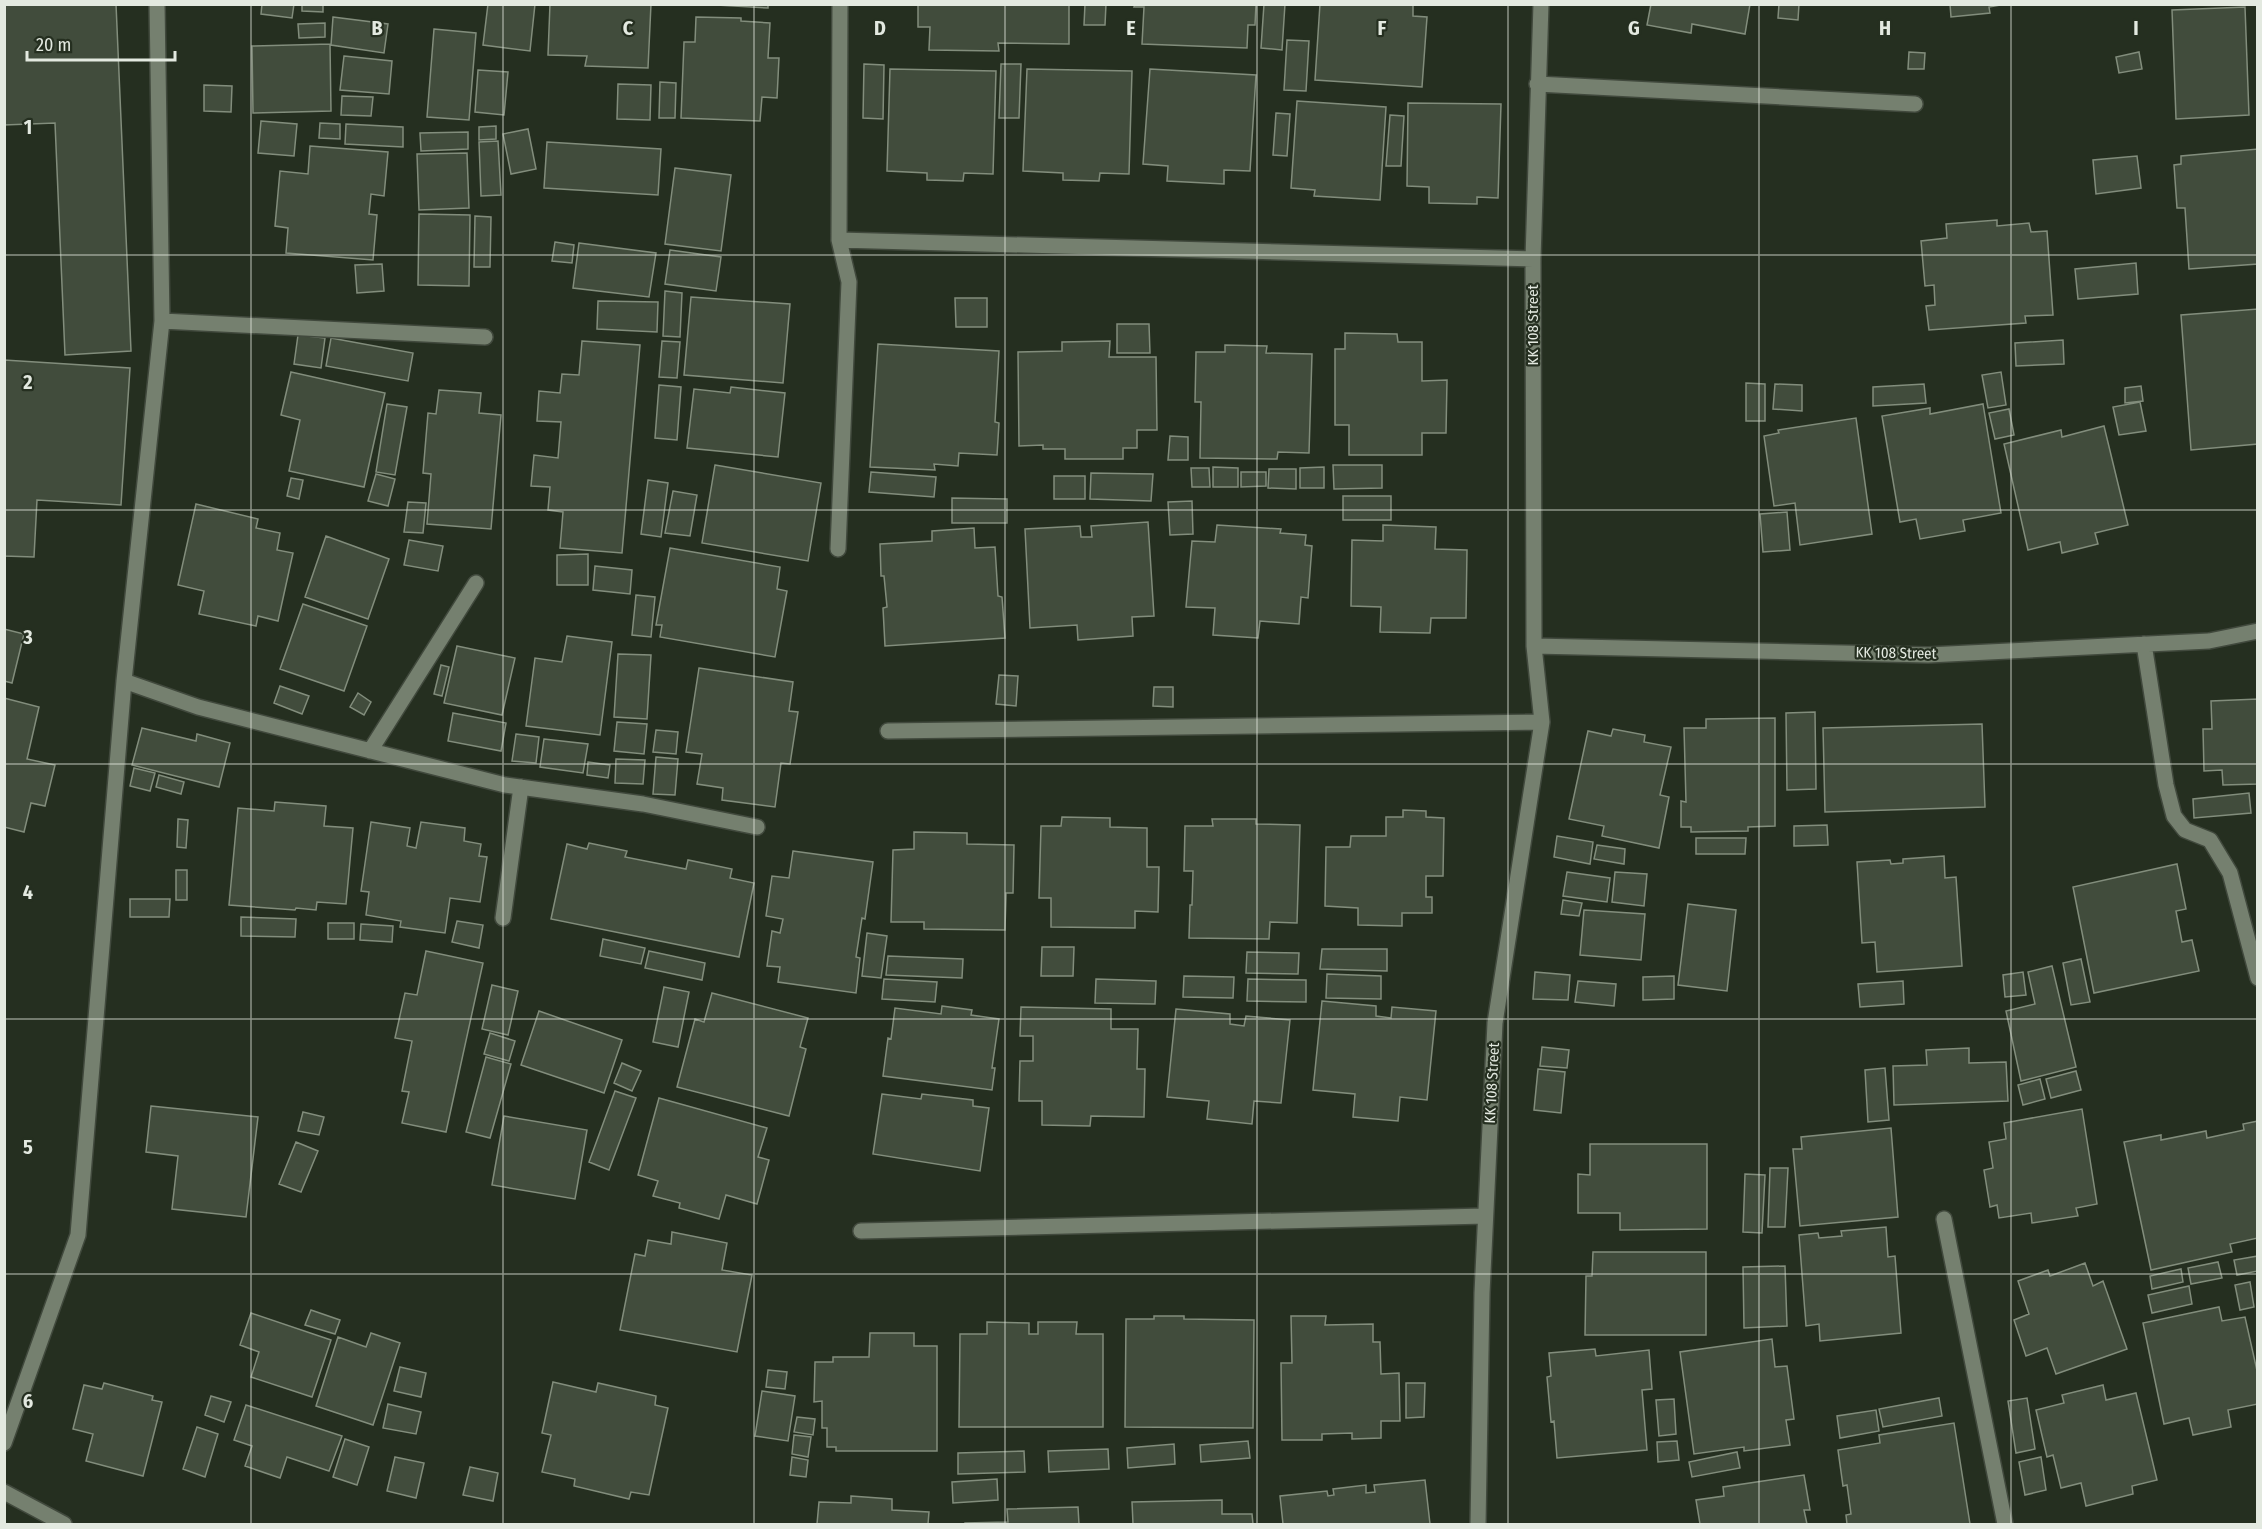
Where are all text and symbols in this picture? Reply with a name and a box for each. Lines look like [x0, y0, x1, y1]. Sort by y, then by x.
text: B [371, 16, 383, 40]
text: C [623, 16, 634, 40]
text: D [874, 16, 886, 40]
text: E [1126, 16, 1136, 40]
text: F [1378, 16, 1387, 40]
text: G [1628, 16, 1640, 40]
text: H [1879, 16, 1891, 40]
text: I [2133, 16, 2139, 40]
scale bar [27, 24, 176, 62]
text: 20 m [36, 34, 71, 56]
text: 1 [24, 115, 32, 139]
street label: KK 108 Street [1524, 284, 1542, 365]
text: 2 [22, 370, 33, 394]
text: 3 [22, 625, 33, 649]
street label: KK 108 Street [1855, 643, 1937, 663]
text: 4 [23, 880, 33, 904]
street label: KK 108 Street [1481, 1042, 1503, 1124]
text: 5 [23, 1135, 33, 1159]
text: 6 [23, 1389, 33, 1413]

